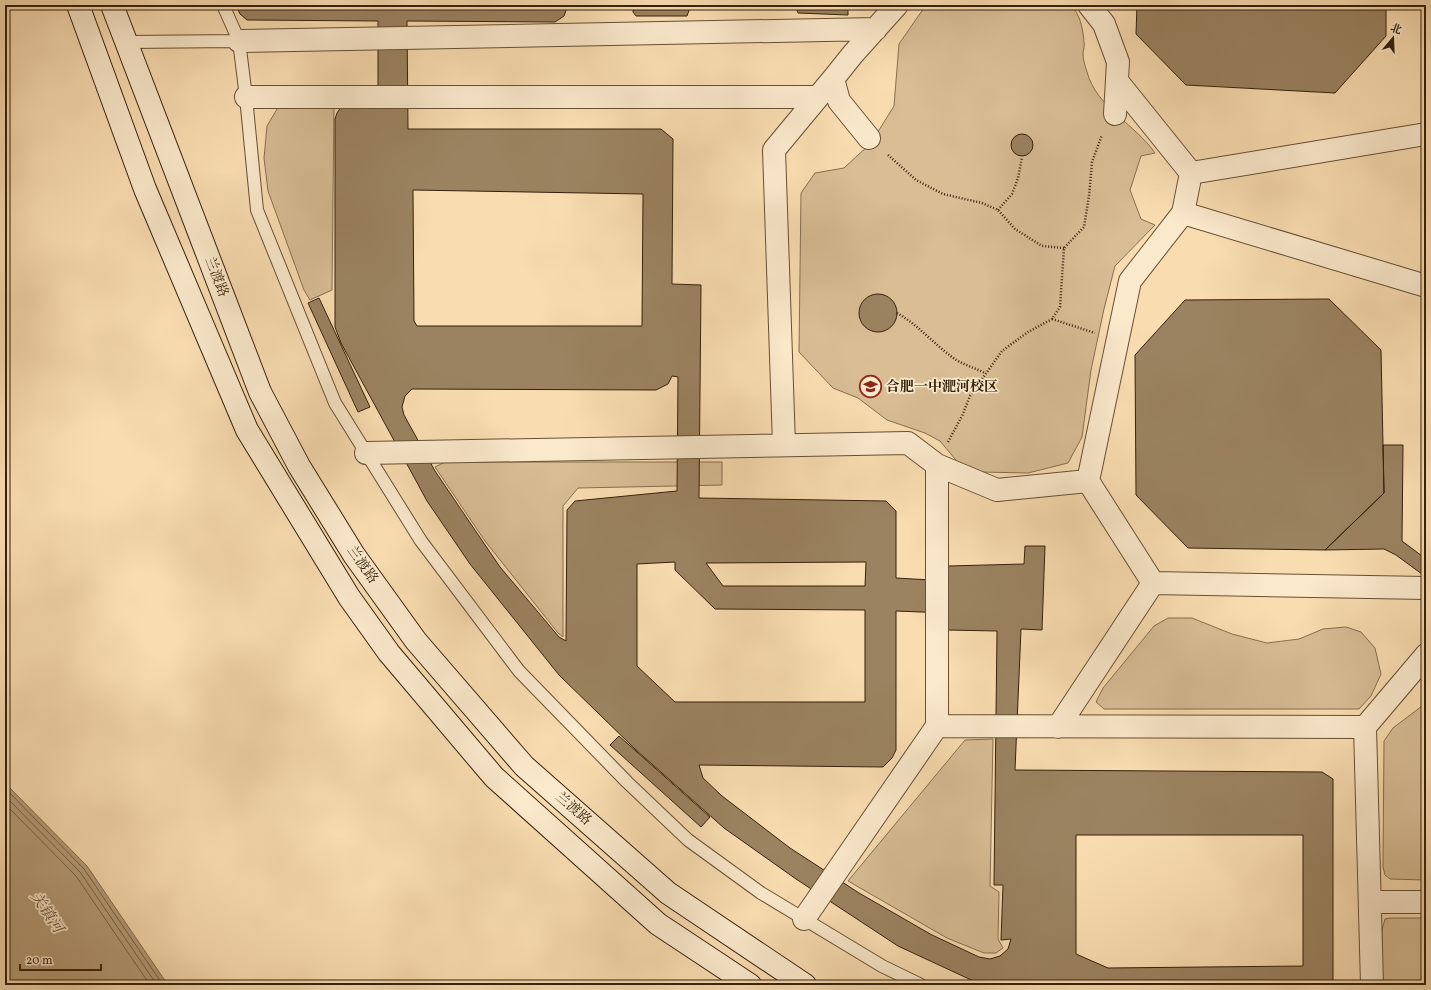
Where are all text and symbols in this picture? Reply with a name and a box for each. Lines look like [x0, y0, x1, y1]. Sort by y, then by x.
north arrow [1373, 18, 1413, 58]
text: 北 [1388, 21, 1403, 39]
street label: 兰渡路 [200, 254, 232, 300]
school or university icon: 合肥一中淝河校区 [857, 374, 883, 400]
place label: 合肥一中淝河校区 [886, 378, 998, 397]
street label: 兰渡路 [342, 542, 382, 588]
street label: 兰渡路 [551, 788, 595, 830]
water label: 关镇河 [25, 888, 69, 940]
scale bar [20, 946, 101, 972]
text: 20 m [26, 953, 53, 969]

